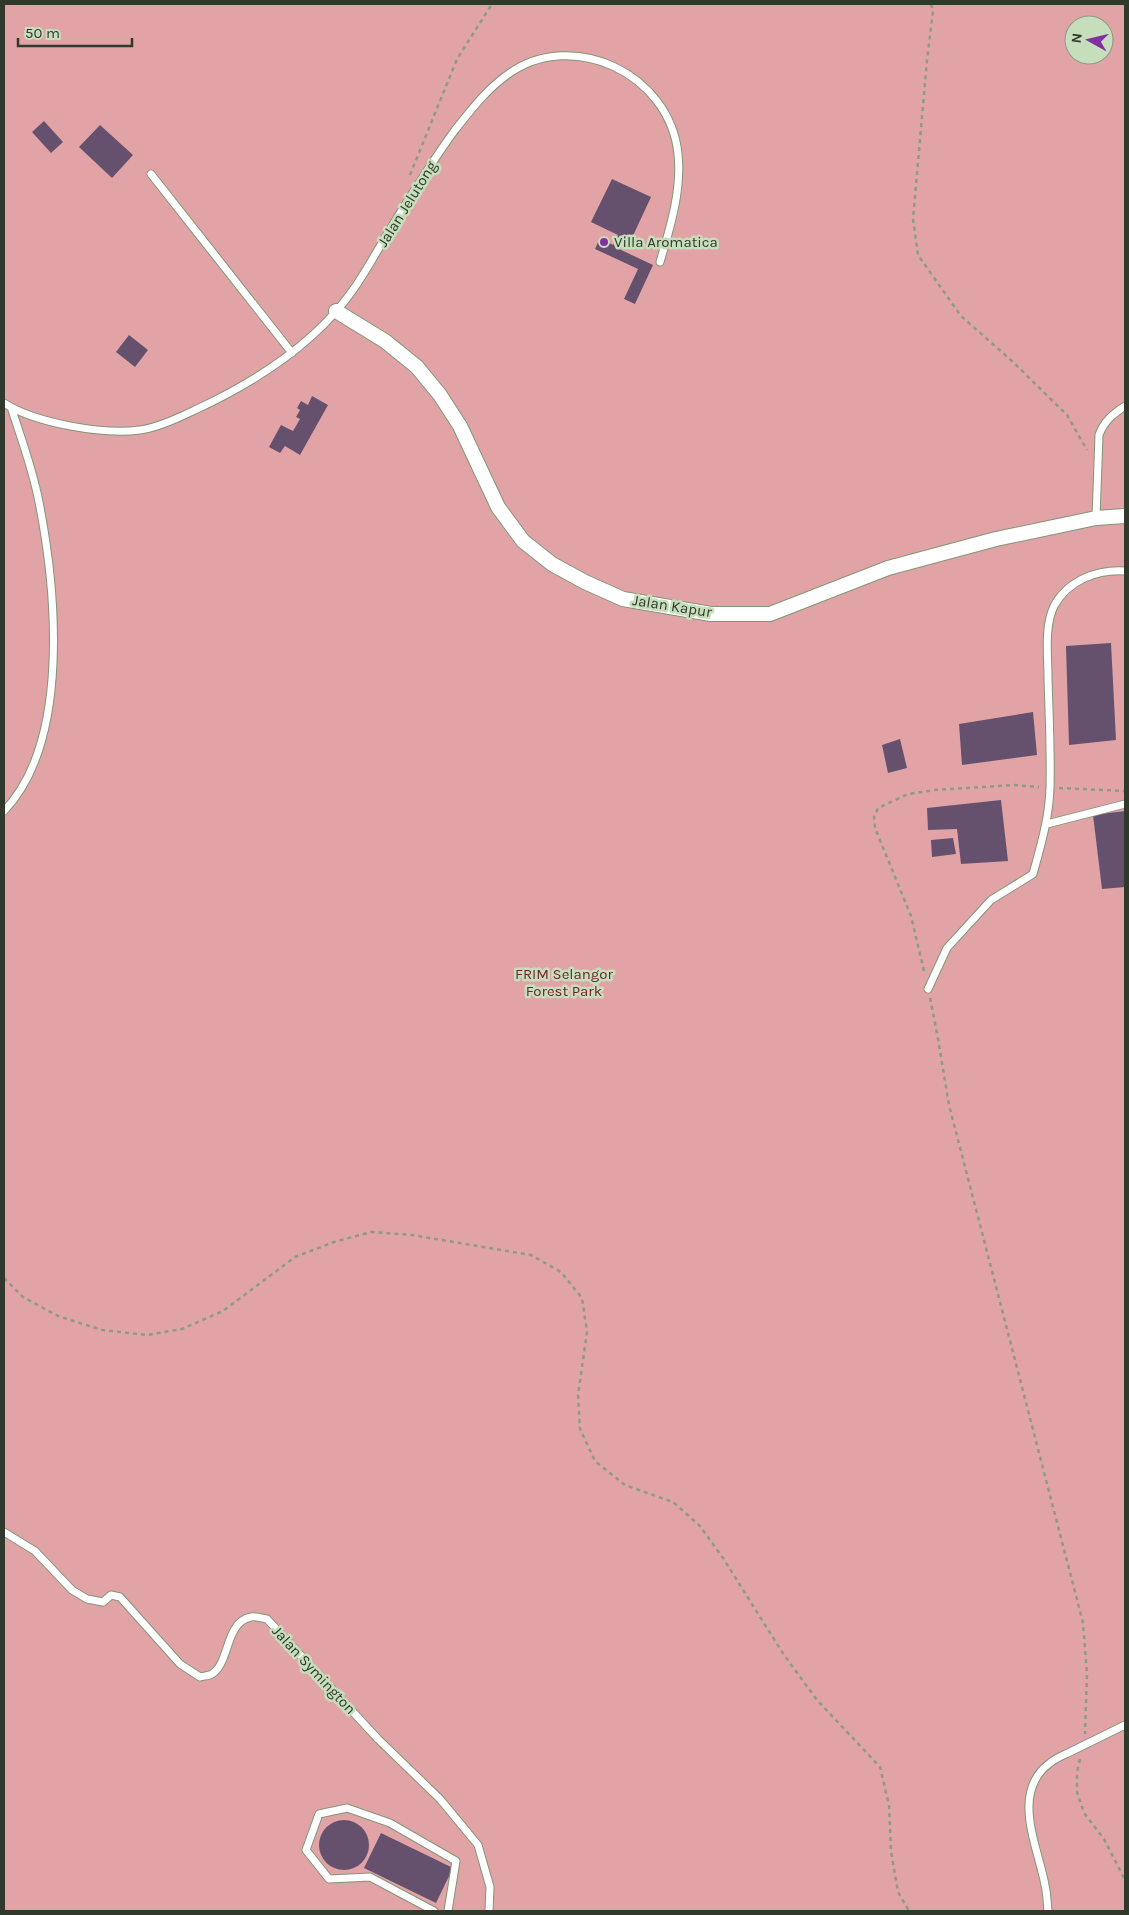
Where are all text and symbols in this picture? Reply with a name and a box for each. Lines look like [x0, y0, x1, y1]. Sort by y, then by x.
scale bar [18, 15, 131, 47]
north arrow [1064, 15, 1114, 65]
text: 50 m [25, 24, 60, 42]
text: N [1068, 32, 1086, 44]
street label: Jalan Jelutong [373, 157, 441, 250]
place label: Villa Aromatica [614, 233, 718, 251]
marker: Villa Aromatica [598, 236, 610, 248]
street label: Jalan Kapur [631, 591, 713, 621]
park label: FRIM Selangor Forest Park [515, 965, 614, 1000]
street label: Jalan Symington [268, 1622, 360, 1718]

